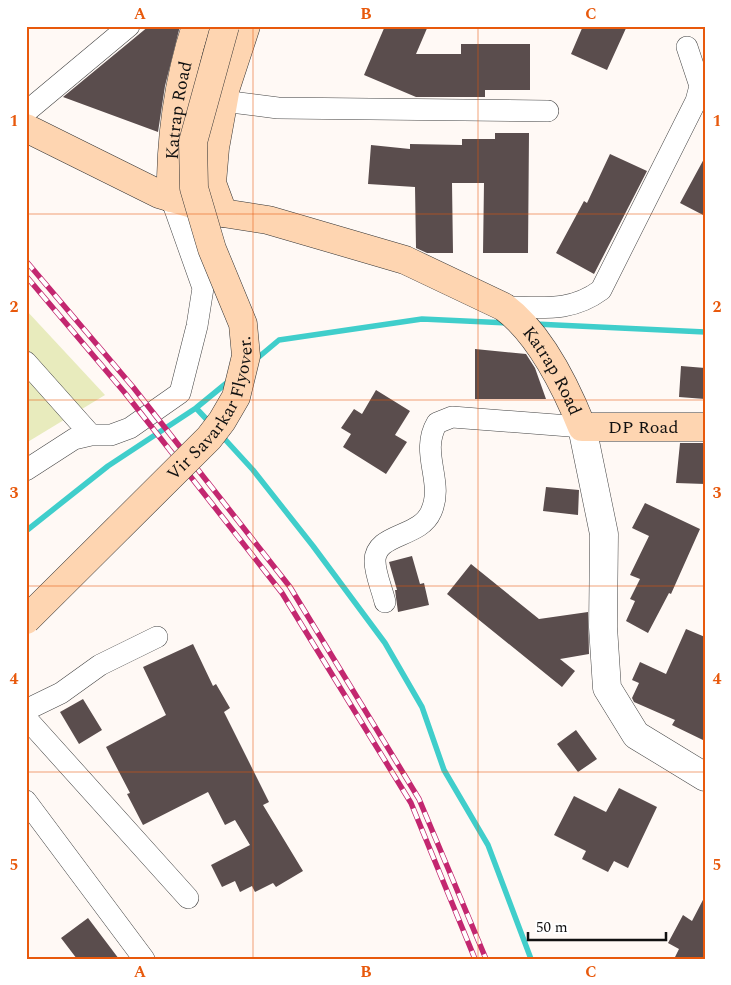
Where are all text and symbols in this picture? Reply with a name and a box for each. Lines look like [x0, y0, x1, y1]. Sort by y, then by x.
text: A [134, 2, 147, 26]
text: B [360, 2, 372, 26]
text: C [585, 2, 597, 26]
street label: Katrap Road [159, 58, 199, 161]
text: 1 [10, 109, 18, 133]
text: 1 [713, 109, 721, 133]
text: 2 [10, 295, 19, 319]
text: 2 [713, 295, 722, 319]
street label: Katrap Road [516, 320, 589, 420]
street label: Vir Savarkar Flyover. [161, 335, 260, 487]
street label: DP Road [608, 414, 678, 441]
text: 3 [10, 481, 19, 505]
text: 3 [713, 481, 722, 505]
text: 4 [10, 667, 19, 691]
text: 4 [713, 667, 722, 691]
text: 5 [10, 853, 18, 877]
text: 5 [713, 853, 721, 877]
scale bar [528, 910, 666, 942]
text: 50 m [536, 916, 568, 939]
text: A [134, 960, 147, 984]
text: B [360, 960, 372, 984]
text: C [585, 960, 597, 984]

